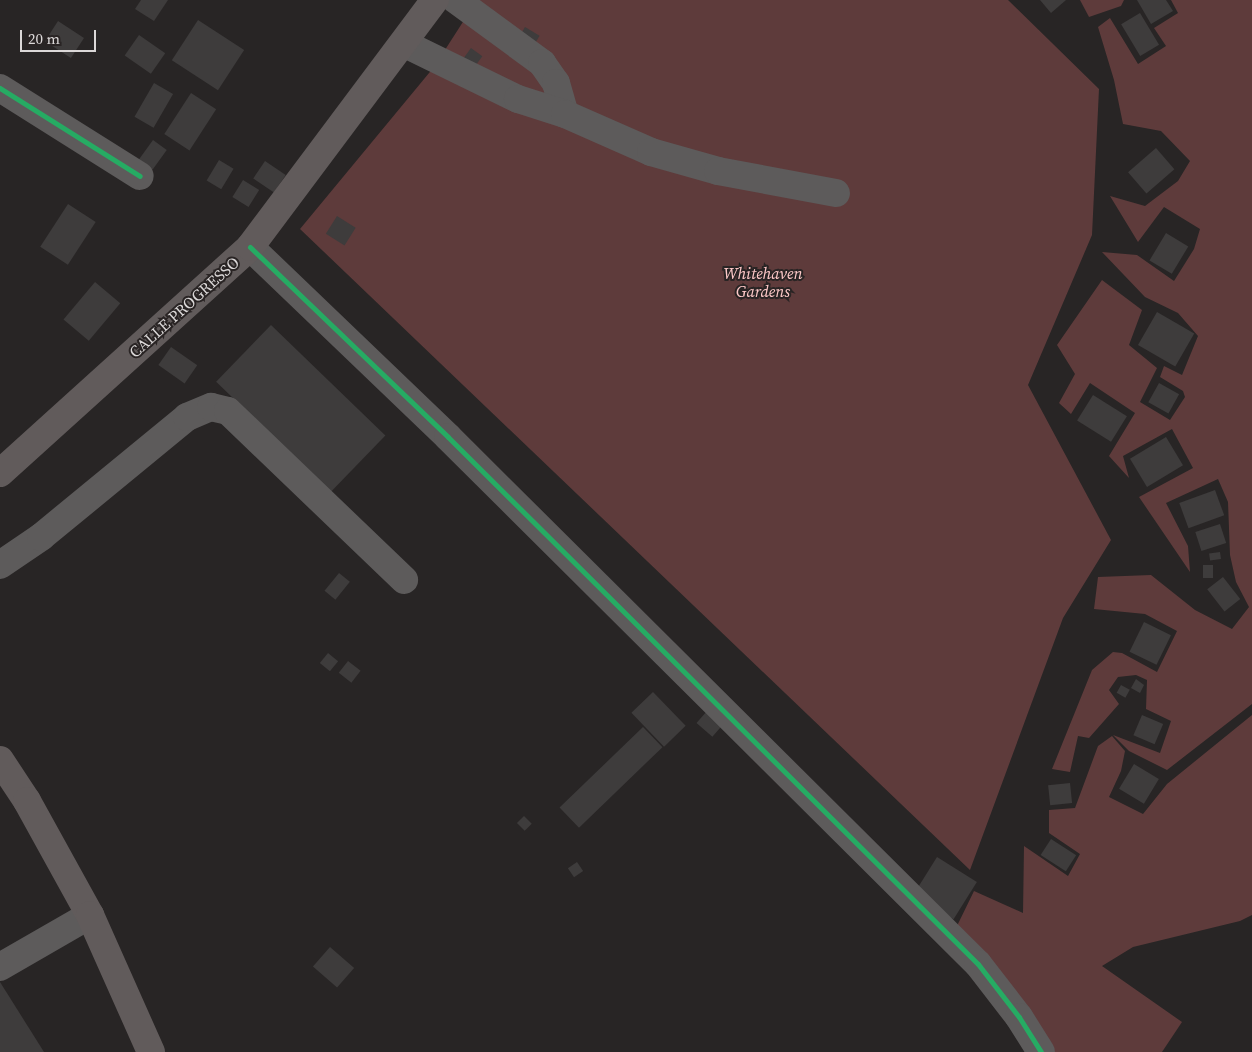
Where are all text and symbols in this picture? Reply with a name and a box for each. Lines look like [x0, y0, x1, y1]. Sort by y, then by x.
scale bar [22, 20, 99, 52]
text: 20 m [28, 28, 60, 49]
street label: CALLE PROGRESSO [125, 252, 243, 362]
park label: Whitehaven Gardens [723, 263, 803, 301]

